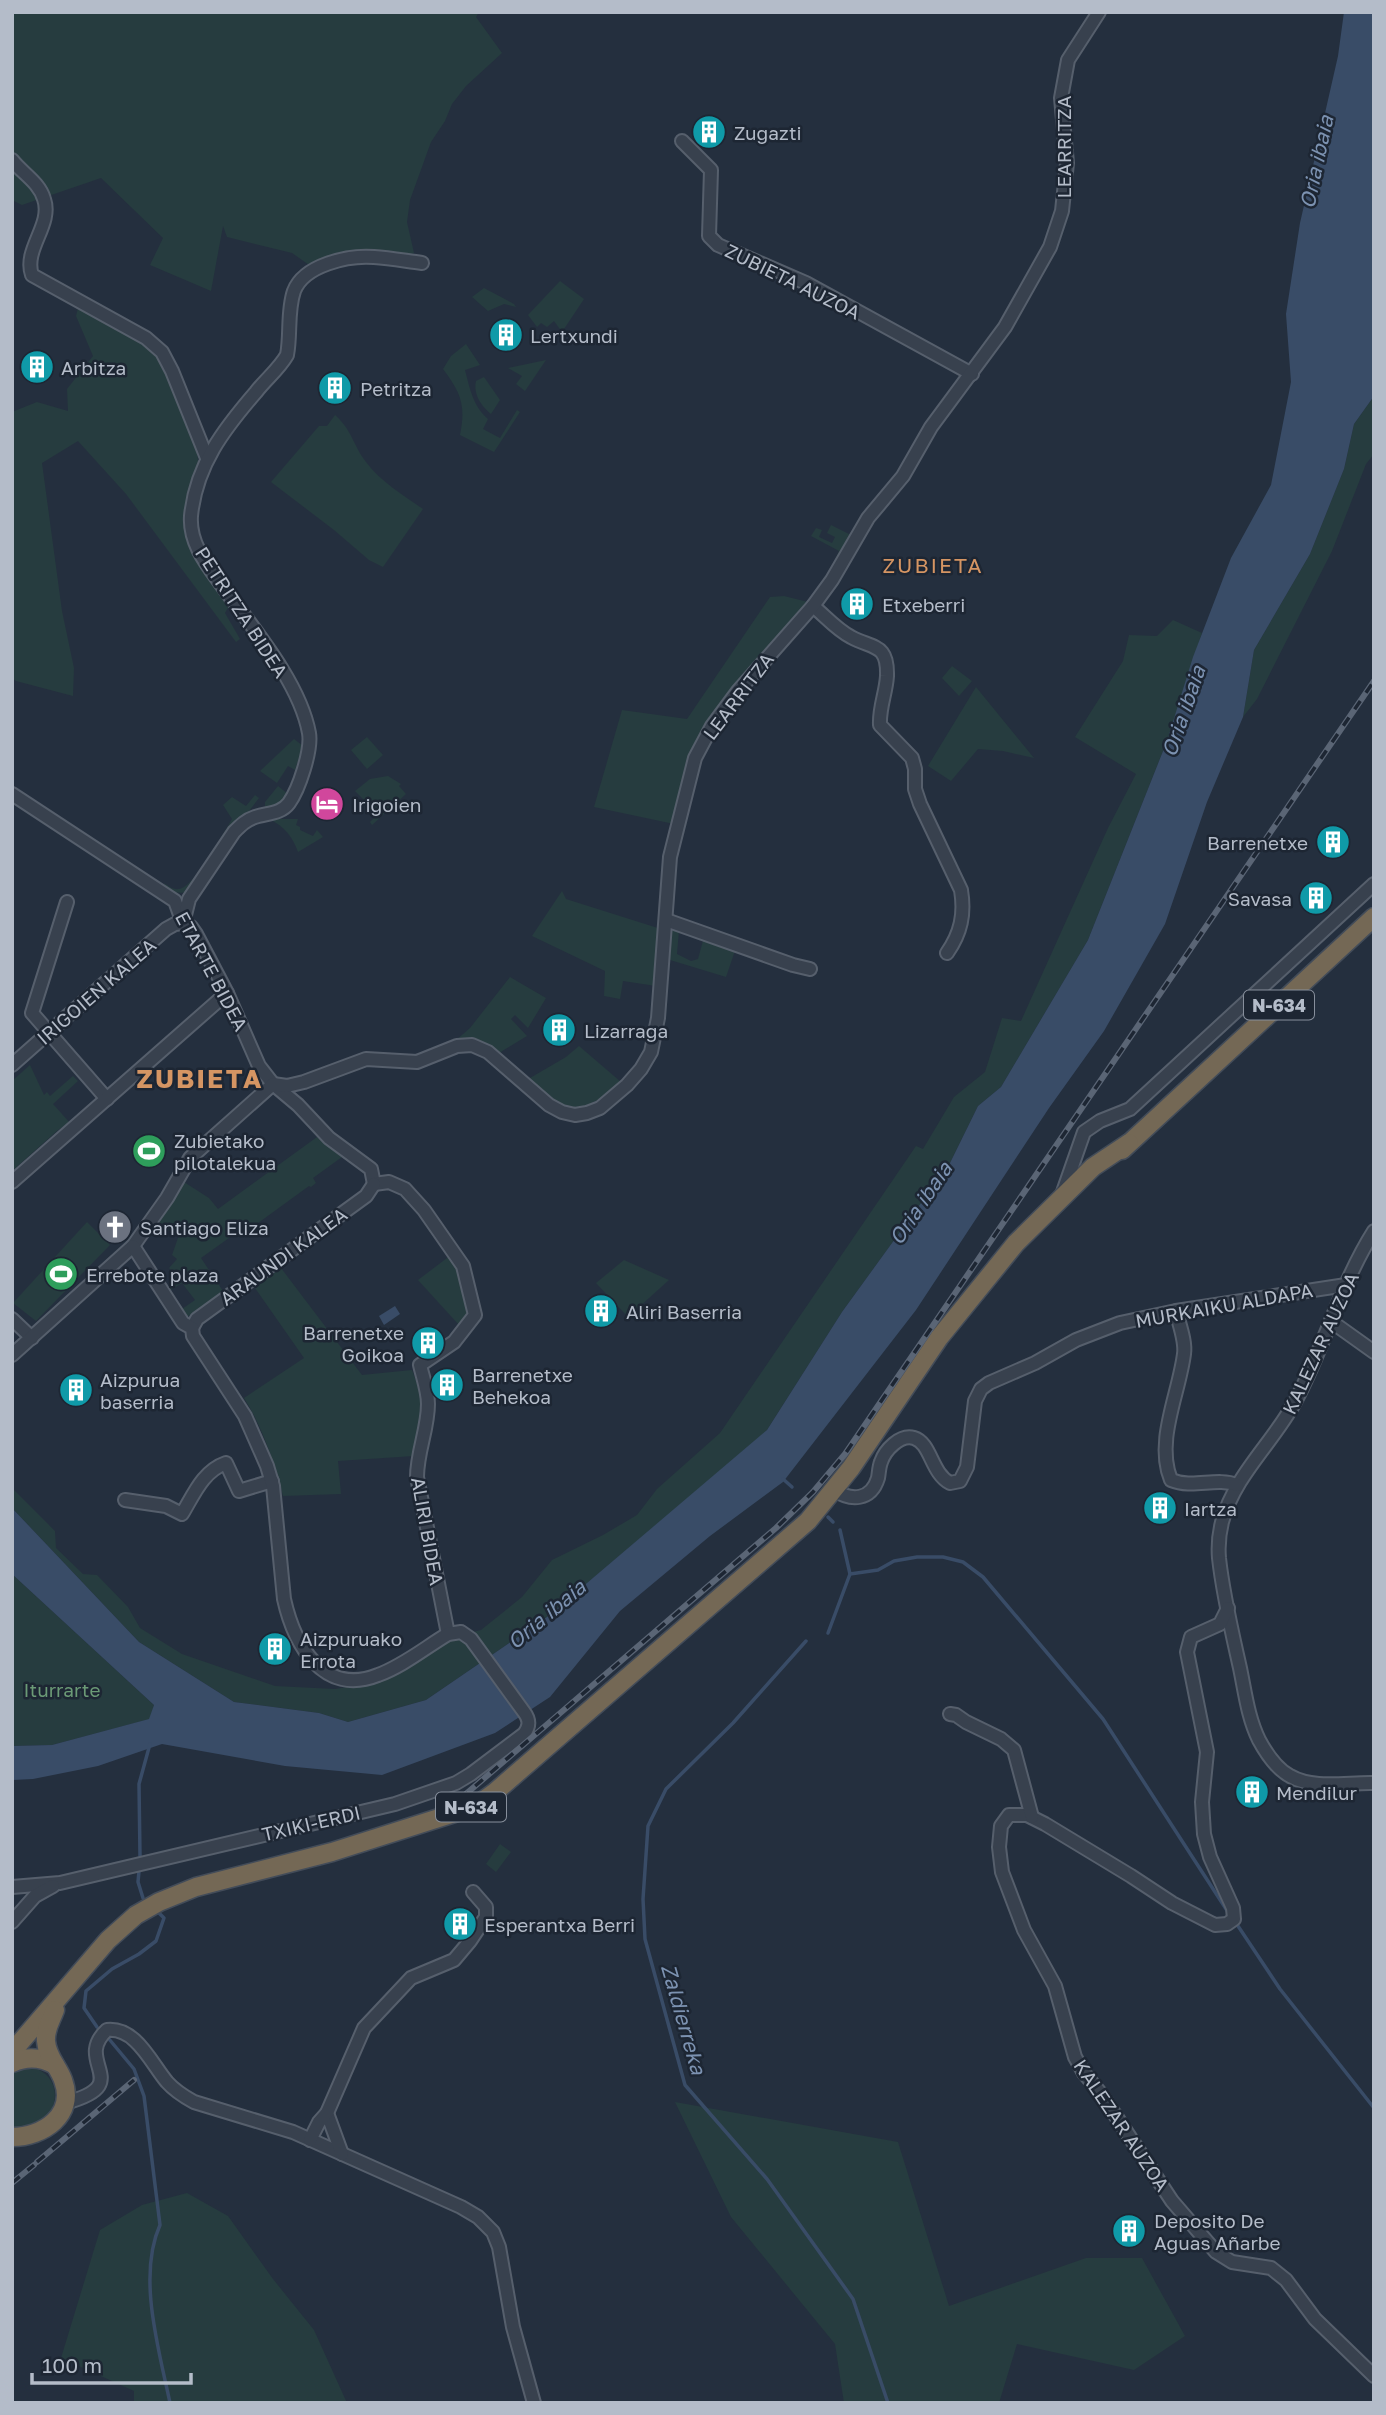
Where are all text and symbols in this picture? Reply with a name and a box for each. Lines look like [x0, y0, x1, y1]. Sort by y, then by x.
street label: LEARRITZA [1052, 95, 1075, 198]
water label: Oria ibaia [1293, 112, 1339, 211]
building icon: Zugazti [690, 113, 728, 151]
place label: Zugazti [734, 121, 802, 144]
street label: ZUBIETA AUZOA [722, 238, 864, 324]
building icon: Lertxundi [487, 316, 525, 354]
place label: Lertxundi [530, 324, 618, 347]
building icon: Arbitza [18, 348, 56, 386]
place label: Arbitza [61, 356, 126, 379]
building icon: Petritza [316, 369, 354, 407]
place label: Petritza [360, 377, 432, 400]
street label: PETRITZA BIDEA [191, 542, 293, 682]
district label: ZUBIETA [882, 552, 984, 578]
building icon: Etxeberri [838, 585, 876, 623]
place label: Etxeberri [882, 593, 965, 616]
street label: LEARRITZA [698, 648, 778, 744]
water label: Oria ibaia [1155, 661, 1211, 760]
hotel icon: Irigoien [308, 785, 346, 823]
place label: Irigoien [352, 793, 421, 816]
building icon: Barrenetxe [1314, 823, 1352, 861]
place label: Barrenetxe [1207, 831, 1308, 854]
building icon: Savasa [1297, 879, 1335, 917]
place label: Savasa [1228, 887, 1292, 910]
street label: ETARTE BIDEA [171, 907, 253, 1035]
street label: IRIGOIEN KALEA [32, 933, 161, 1049]
road number: N-634 [1244, 990, 1314, 1020]
building icon: Lizarraga [540, 1011, 578, 1049]
place label: Lizarraga [584, 1019, 668, 1042]
district label: ZUBIETA [137, 1063, 263, 1094]
place label: Zubietako pilotalekua [174, 1129, 276, 1174]
sports icon: Zubietako pilotalekua [130, 1132, 168, 1170]
water label: Oria ibaia [883, 1156, 958, 1249]
street label: ARAUNDI KALEA [215, 1202, 351, 1310]
church icon: Santiago Eliza [96, 1208, 134, 1246]
place label: Santiago Eliza [140, 1216, 269, 1239]
sports icon: Errebote plaza [42, 1255, 80, 1293]
place label: Errebote plaza [86, 1263, 219, 1286]
street label: KALEZAR AUZOA [1277, 1268, 1363, 1418]
street label: MURKAIKU ALDAPA [1133, 1278, 1315, 1332]
building icon: Aliri Baserria [582, 1292, 620, 1330]
place label: Aliri Baserria [626, 1300, 742, 1323]
place label: Barrenetxe Goikoa [303, 1321, 404, 1366]
building icon: Barrenetxe Goikoa [409, 1324, 447, 1362]
place label: Barrenetxe Behekoa [472, 1363, 573, 1408]
building icon: Barrenetxe Behekoa [428, 1366, 466, 1404]
place label: Aizpurua baserria [100, 1368, 180, 1413]
building icon: Aizpurua baserria [57, 1371, 95, 1409]
street label: ALIRI BIDEA [407, 1475, 449, 1587]
building icon: Iartza [1141, 1489, 1179, 1527]
place label: Iartza [1184, 1497, 1237, 1520]
water label: Oria ibaia [501, 1573, 591, 1654]
place label: Aizpuruako Errota [300, 1627, 402, 1672]
building icon: Aizpuruako Errota [256, 1630, 294, 1668]
park label: Iturrarte [24, 1678, 100, 1701]
building icon: Mendilur [1233, 1773, 1271, 1811]
place label: Mendilur [1276, 1781, 1357, 1804]
road number: N-634 [436, 1793, 506, 1822]
street label: TXIKI-ERDI [260, 1801, 362, 1845]
building icon: Esperantxa Berri [441, 1905, 479, 1943]
place label: Esperantxa Berri [484, 1913, 635, 1936]
water label: Zaldierreka [656, 1961, 712, 2078]
street label: KALEZAR AUZOA [1069, 2055, 1175, 2196]
place label: Deposito De Aguas Añarbe [1154, 2209, 1281, 2254]
building icon: Deposito De Aguas Añarbe [1110, 2212, 1148, 2250]
scale bar [32, 2342, 191, 2386]
text: 100 m [42, 2352, 102, 2378]

